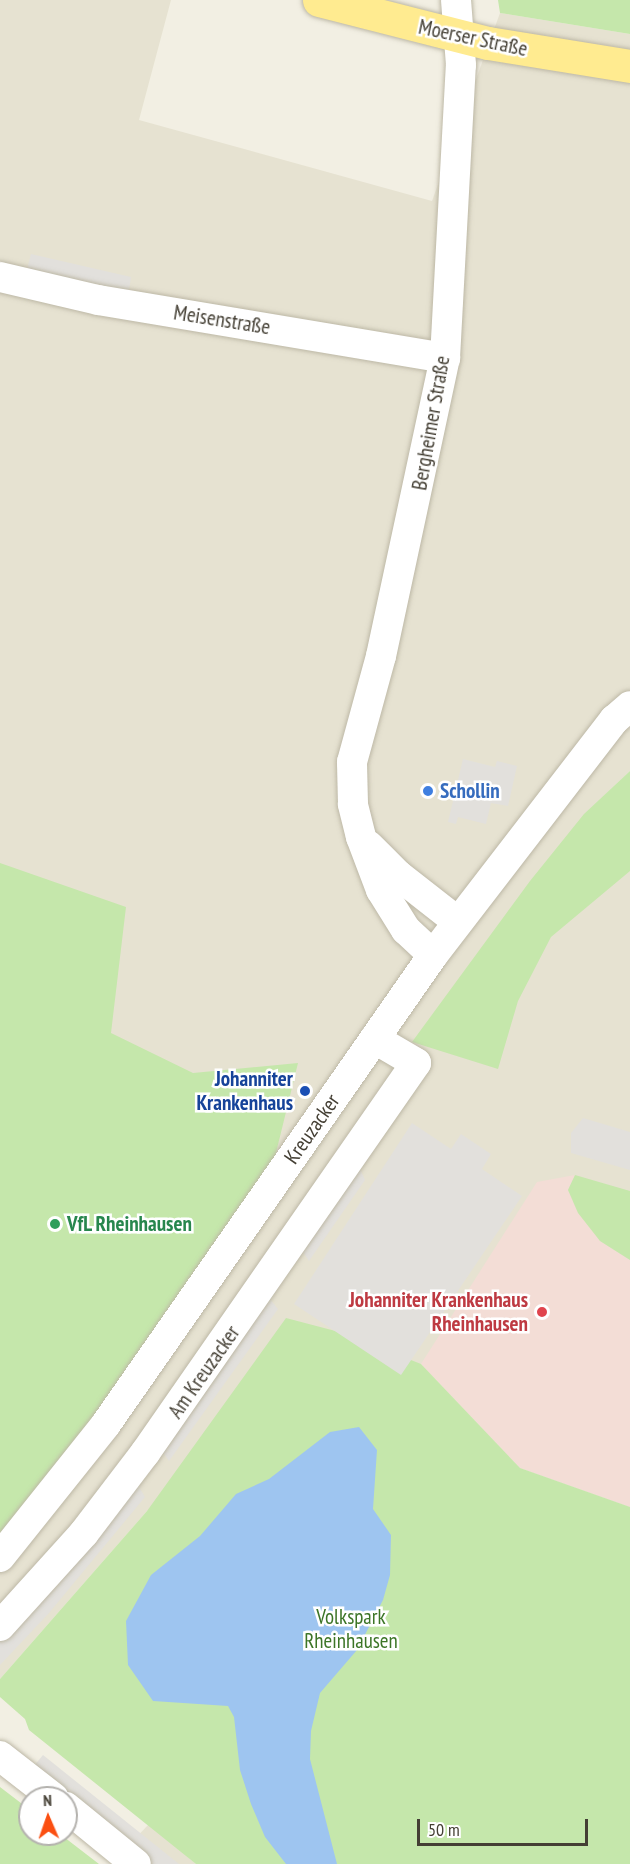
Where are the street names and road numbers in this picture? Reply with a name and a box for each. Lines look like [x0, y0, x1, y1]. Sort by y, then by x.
street label: Moerser Straße [416, 14, 530, 62]
street label: Meisenstraße [172, 300, 272, 340]
street label: Bergheimer Straße [407, 354, 455, 492]
street label: Kreuzacker [279, 1089, 345, 1169]
street label: Am Kreuzacker [163, 1321, 245, 1423]

